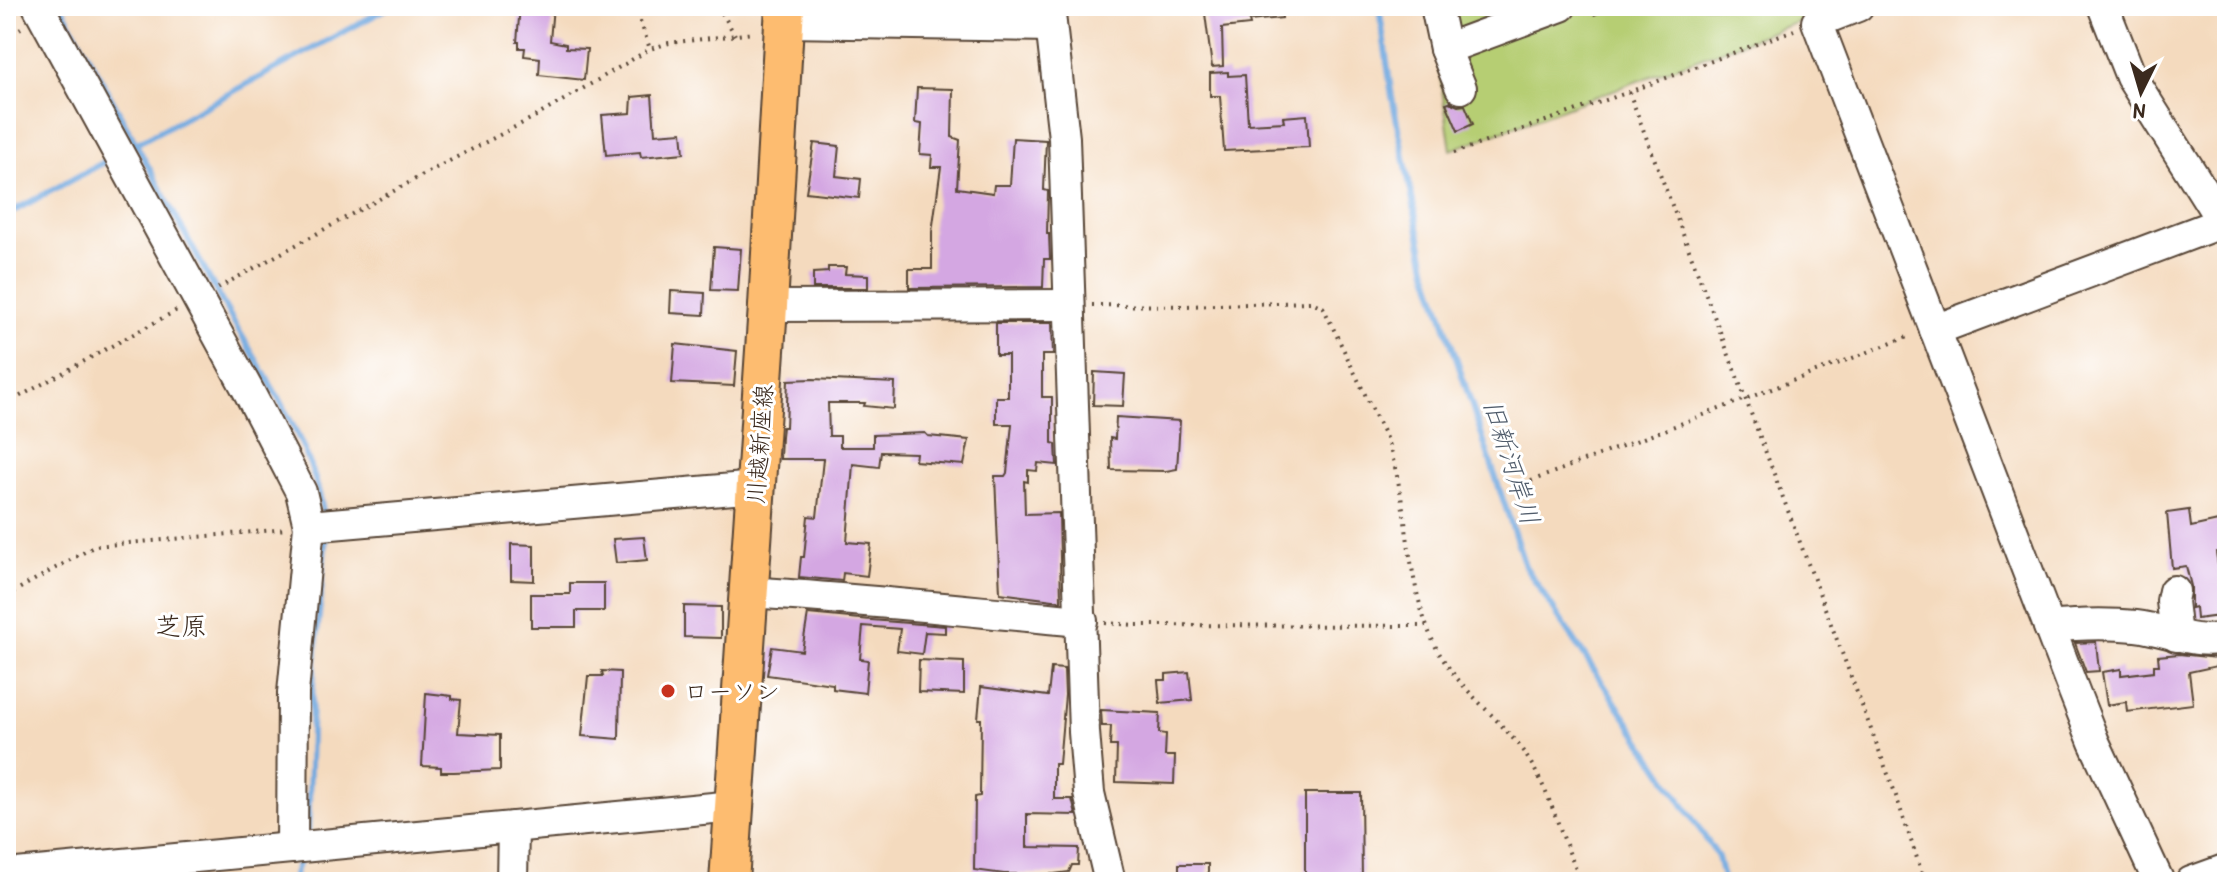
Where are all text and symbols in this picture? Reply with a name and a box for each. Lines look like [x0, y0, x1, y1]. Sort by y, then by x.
north arrow [2101, 52, 2181, 132]
text: N [2132, 96, 2146, 127]
street label: 川越新座線 [739, 383, 779, 505]
water label: 旧新河岸川 [1475, 395, 1549, 529]
district label: 芝原 [155, 608, 207, 643]
place label: ローソン [684, 675, 780, 707]
marker: ローソン [659, 682, 677, 700]

